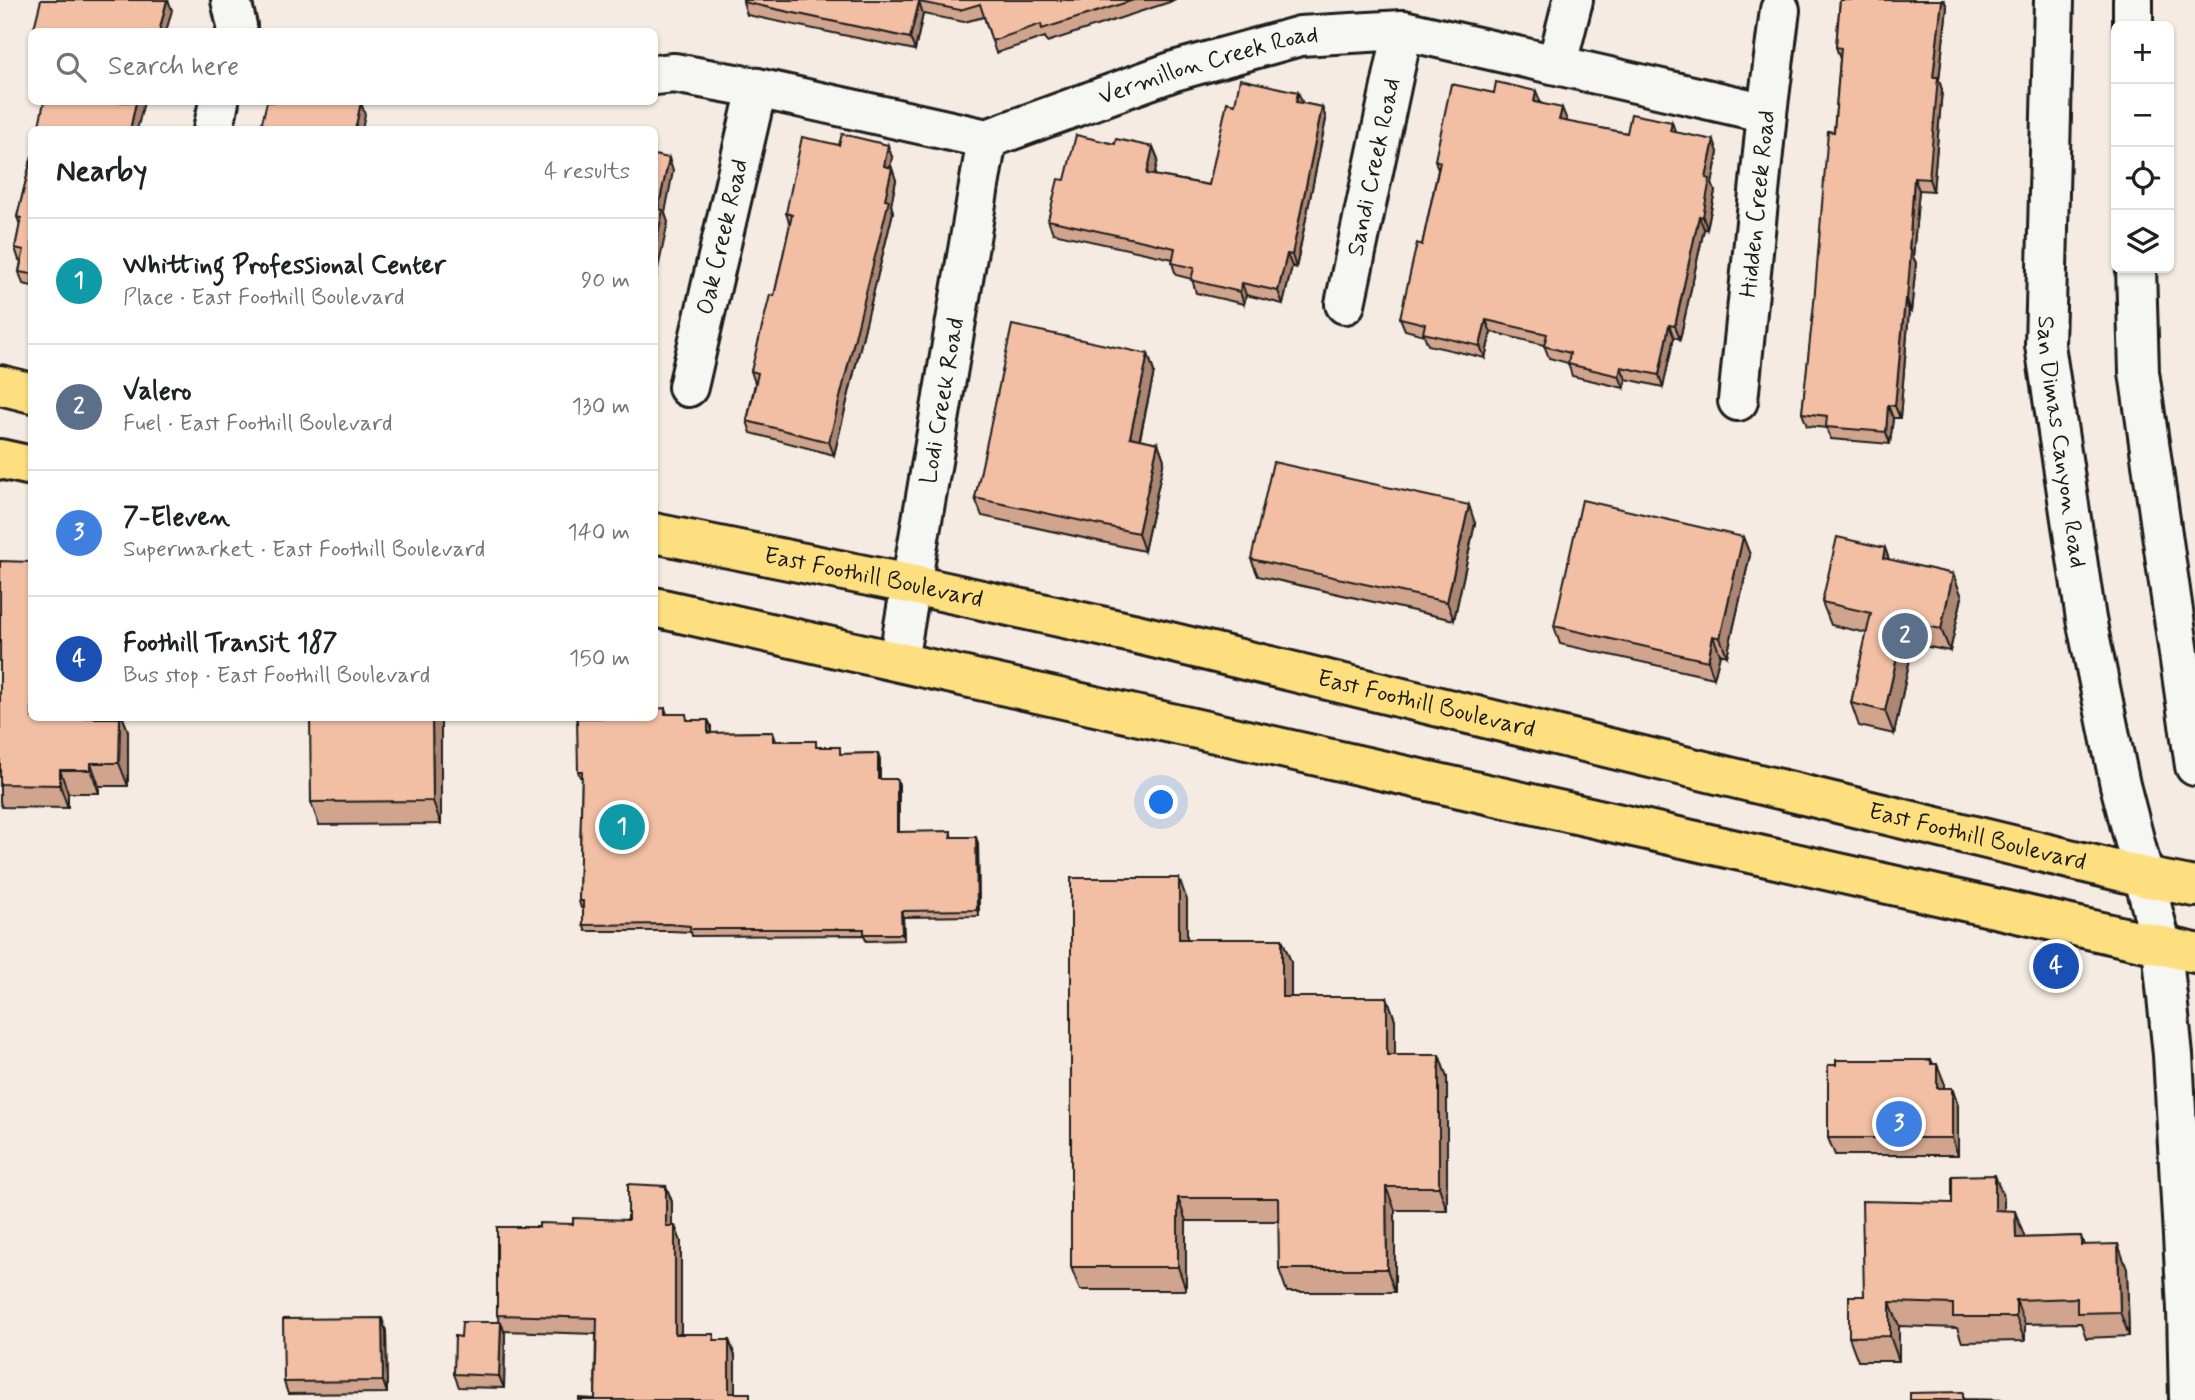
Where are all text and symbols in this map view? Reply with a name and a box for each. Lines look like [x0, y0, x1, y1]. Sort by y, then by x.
street label: Vermillon Creek Road [1094, 19, 1319, 113]
map controls [2111, 21, 2174, 273]
button: + [2111, 21, 2174, 84]
search box [28, 28, 658, 105]
icon: search [52, 48, 90, 86]
text: Search here [108, 50, 239, 84]
street label: Sandi Creek Road [1340, 75, 1408, 259]
button: − [2111, 84, 2174, 147]
street label: Hidden Creek Road [1733, 109, 1783, 299]
button: locate [2111, 147, 2174, 210]
text: Nearby [56, 152, 147, 191]
street label: Oak Creek Road [690, 156, 756, 318]
text: 4 results [544, 157, 630, 187]
button: layers [2111, 210, 2174, 273]
text: Whitting Professional Center [123, 249, 446, 283]
text: 1 [74, 266, 84, 296]
text: 90 m [581, 266, 630, 296]
text: Place · East Foothill Boulevard [123, 283, 405, 313]
street label: Lodi Creek Road [913, 315, 972, 486]
street label: San Dimas Canyon Road [2029, 315, 2094, 570]
text: Valero [123, 375, 192, 409]
text: 2 [73, 392, 85, 422]
text: 130 m [572, 392, 630, 422]
text: Fuel · East Foothill Boulevard [123, 409, 393, 439]
text: 7-Eleven [123, 501, 230, 535]
text: 3 [74, 518, 84, 548]
text: 140 m [567, 518, 630, 548]
text: Supermarket · East Foothill Boulevard [123, 535, 485, 565]
street label: East Foothill Boulevard [761, 540, 986, 615]
pin: 2 [1882, 610, 1928, 662]
text: Foothill Transit 187 [123, 627, 337, 661]
text: 4 [72, 644, 86, 674]
text: 150 m [569, 644, 630, 674]
text: Bus stop · East Foothill Boulevard [123, 661, 430, 691]
street label: East Foothill Boulevard [1314, 663, 1538, 745]
your location [1144, 785, 1178, 819]
street label: East Foothill Boulevard [1865, 796, 2089, 878]
pin: 1 [599, 801, 645, 853]
pin: 4 [2033, 940, 2079, 992]
pin: 3 [1876, 1098, 1922, 1150]

